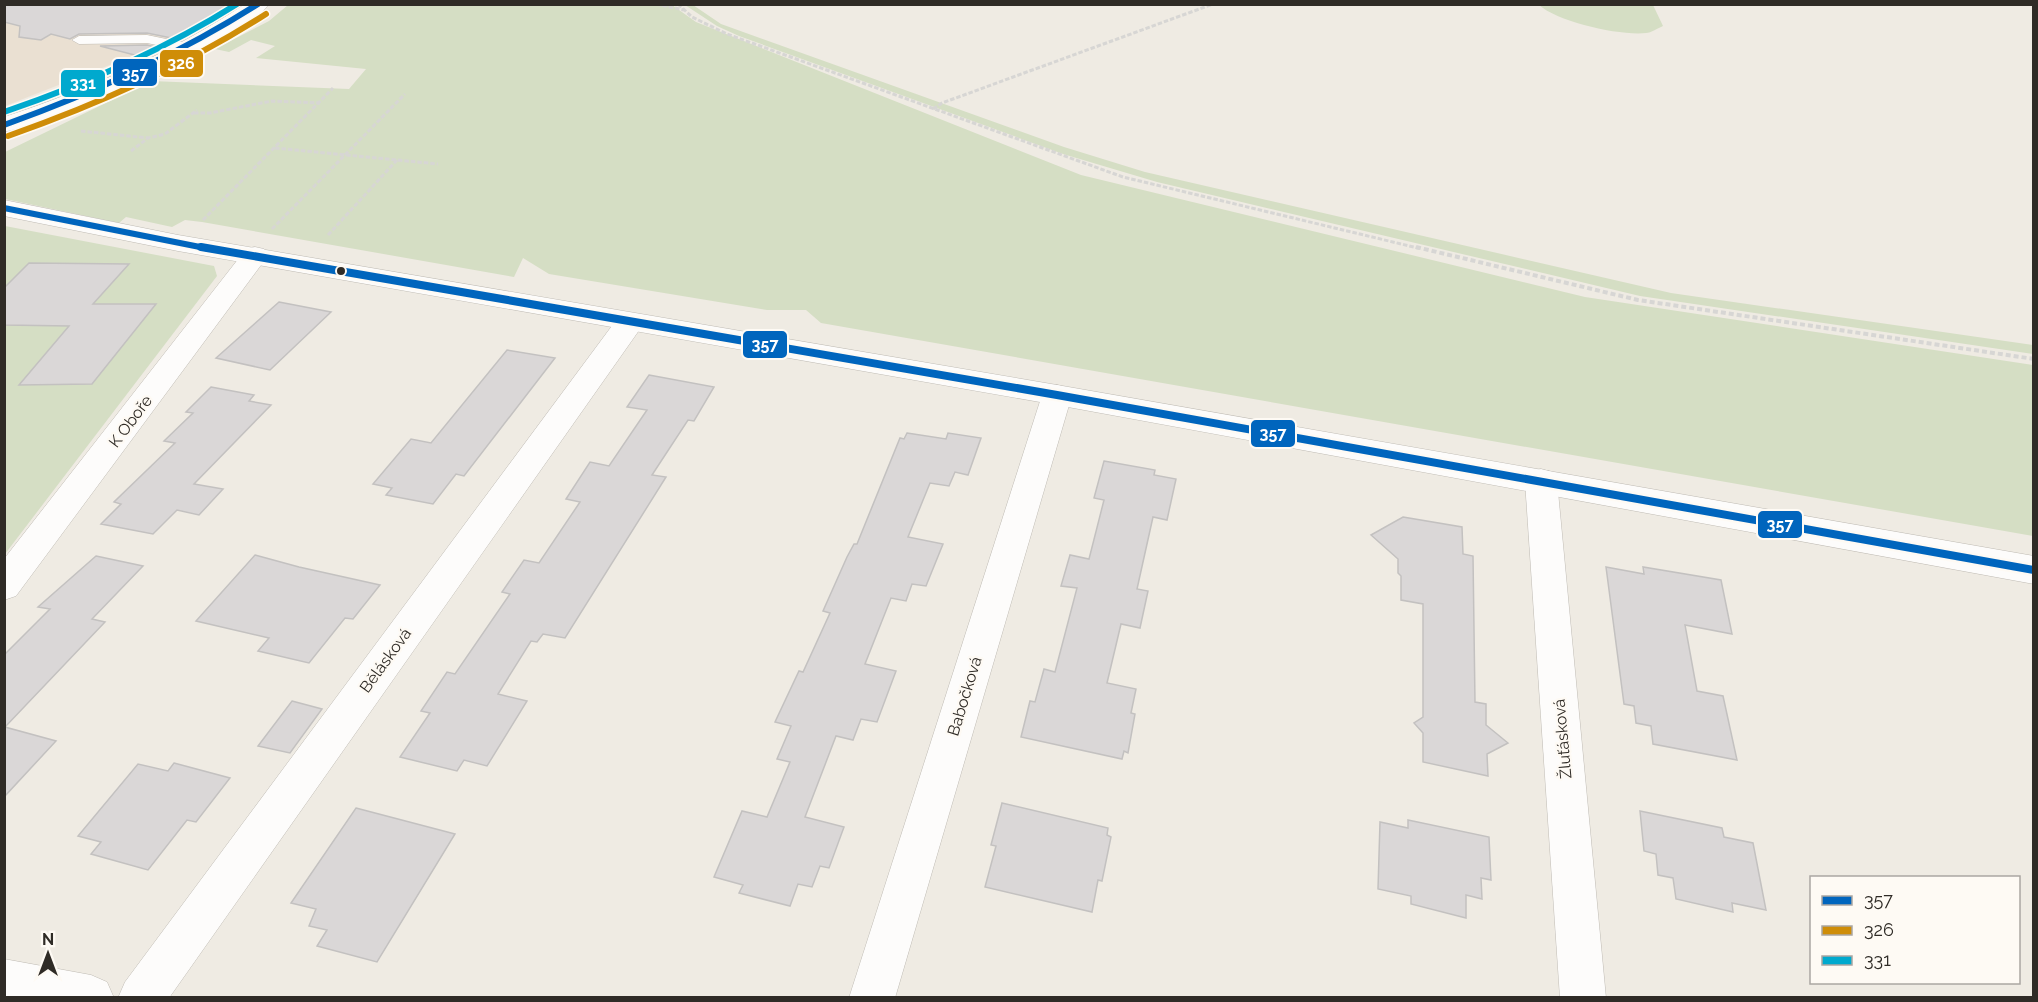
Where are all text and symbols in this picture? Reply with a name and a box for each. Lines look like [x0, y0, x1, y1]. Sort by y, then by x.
line badge: 326 [159, 49, 204, 78]
text: 326 [167, 54, 195, 73]
line badge: 357 [112, 58, 158, 87]
text: 357 [122, 64, 148, 83]
line badge: 331 [60, 69, 106, 98]
text: 331 [70, 74, 96, 93]
unlabelled marker [335, 265, 347, 277]
line badge: 357 [742, 330, 788, 359]
text: 357 [752, 335, 778, 354]
street label: K Oboře [105, 391, 156, 451]
line badge: 357 [1250, 419, 1296, 448]
text: 357 [1260, 424, 1286, 443]
line badge: 357 [1757, 510, 1803, 539]
text: 357 [1767, 515, 1793, 534]
street label: Bělásková [356, 624, 415, 696]
street label: Babočková [943, 654, 986, 738]
street label: Žluťásková [1549, 698, 1575, 780]
legend [1810, 876, 2020, 984]
text: 357 [1864, 889, 1893, 910]
text: 326 [1864, 919, 1894, 940]
north arrow [18, 924, 78, 984]
text: N [42, 930, 54, 949]
text: 331 [1864, 949, 1891, 970]

